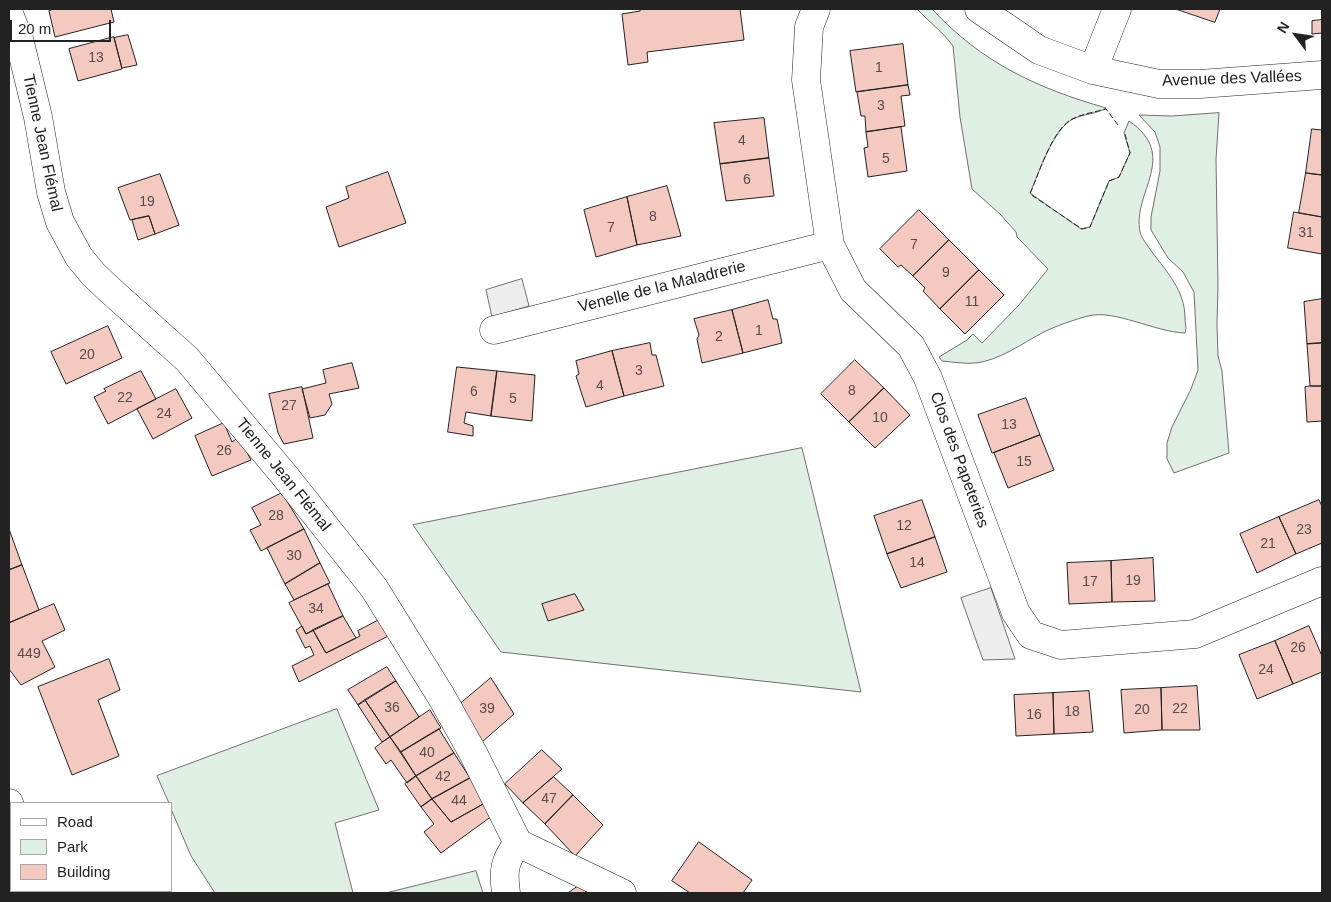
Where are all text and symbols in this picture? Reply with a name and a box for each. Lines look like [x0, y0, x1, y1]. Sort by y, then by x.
scale bar [12, 10, 114, 42]
north arrow [1271, 10, 1321, 60]
text: N [1274, 19, 1293, 36]
text: 20 m [18, 20, 51, 37]
house number: 13 [88, 50, 104, 66]
house number: 1 [875, 60, 883, 76]
street label: Avenue des Vallées [1162, 67, 1302, 91]
street label: Tienne Jean Flémal [18, 73, 66, 213]
house number: 3 [877, 98, 885, 114]
house number: 4 [738, 133, 746, 149]
house number: 5 [882, 151, 890, 167]
house number: 6 [743, 172, 751, 188]
house number: 19 [139, 194, 155, 210]
house number: 8 [649, 209, 657, 225]
house number: 7 [607, 220, 615, 236]
house number: 31 [1298, 225, 1314, 241]
house number: 7 [910, 237, 918, 253]
street label: Venelle de la Maladrerie [576, 257, 748, 317]
house number: 9 [942, 265, 950, 281]
house number: 11 [965, 294, 979, 310]
house number: 1 [755, 323, 763, 339]
house number: 2 [715, 329, 723, 345]
house number: 20 [79, 347, 95, 363]
house number: 3 [635, 363, 643, 379]
house number: 4 [596, 378, 604, 394]
house number: 8 [848, 383, 856, 399]
house number: 6 [470, 384, 478, 400]
street label: Clos des Papeteries [925, 389, 993, 531]
house number: 22 [117, 390, 133, 406]
house number: 5 [509, 391, 517, 407]
house number: 27 [281, 398, 297, 414]
house number: 24 [156, 406, 172, 422]
house number: 10 [872, 410, 888, 426]
street label: Tienne Jean Flémal [232, 415, 334, 535]
house number: 13 [1001, 417, 1017, 433]
house number: 26 [216, 443, 232, 459]
house number: 15 [1016, 454, 1032, 470]
house number: 28 [268, 508, 284, 524]
house number: 12 [896, 518, 912, 534]
house number: 23 [1296, 522, 1312, 538]
house number: 21 [1260, 536, 1276, 552]
house number: 30 [286, 548, 302, 564]
house number: 14 [909, 555, 925, 571]
house number: 19 [1125, 573, 1141, 589]
house number: 17 [1082, 574, 1098, 590]
house number: 34 [308, 601, 324, 617]
house number: 26 [1290, 640, 1306, 656]
house number: 449 [17, 646, 41, 662]
house number: 24 [1258, 662, 1274, 678]
house number: 36 [384, 700, 400, 716]
house number: 39 [479, 701, 495, 717]
house number: 22 [1172, 701, 1188, 717]
house number: 20 [1134, 702, 1150, 718]
house number: 18 [1064, 704, 1080, 720]
house number: 16 [1026, 707, 1042, 723]
house number: 40 [419, 745, 435, 761]
house number: 42 [435, 769, 451, 785]
house number: 47 [541, 791, 557, 807]
house number: 44 [451, 793, 467, 809]
legend [10, 802, 172, 892]
text: Road [57, 813, 93, 830]
text: Park [57, 838, 88, 855]
text: Building [57, 863, 110, 880]

